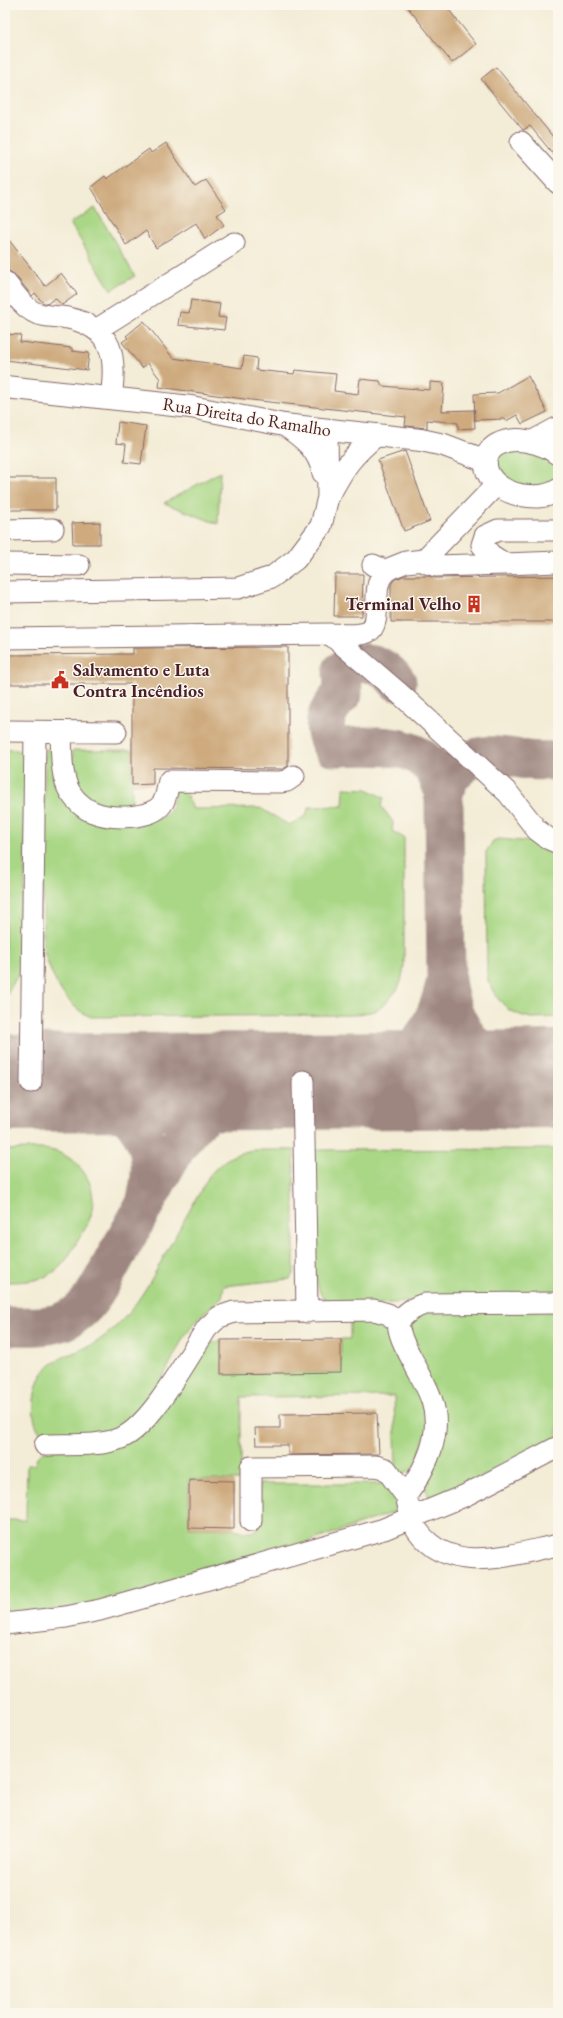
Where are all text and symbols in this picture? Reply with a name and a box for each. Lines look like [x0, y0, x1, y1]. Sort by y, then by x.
street label: Rua Direita do Ramalho [161, 392, 333, 441]
place label: Terminal Velho [346, 592, 461, 615]
building icon: Terminal Velho [464, 594, 484, 614]
place label: Salvamento e Luta Contra Incêndios [73, 658, 210, 702]
public building icon: Salvamento e Luta Contra Incêndios [50, 670, 70, 690]

